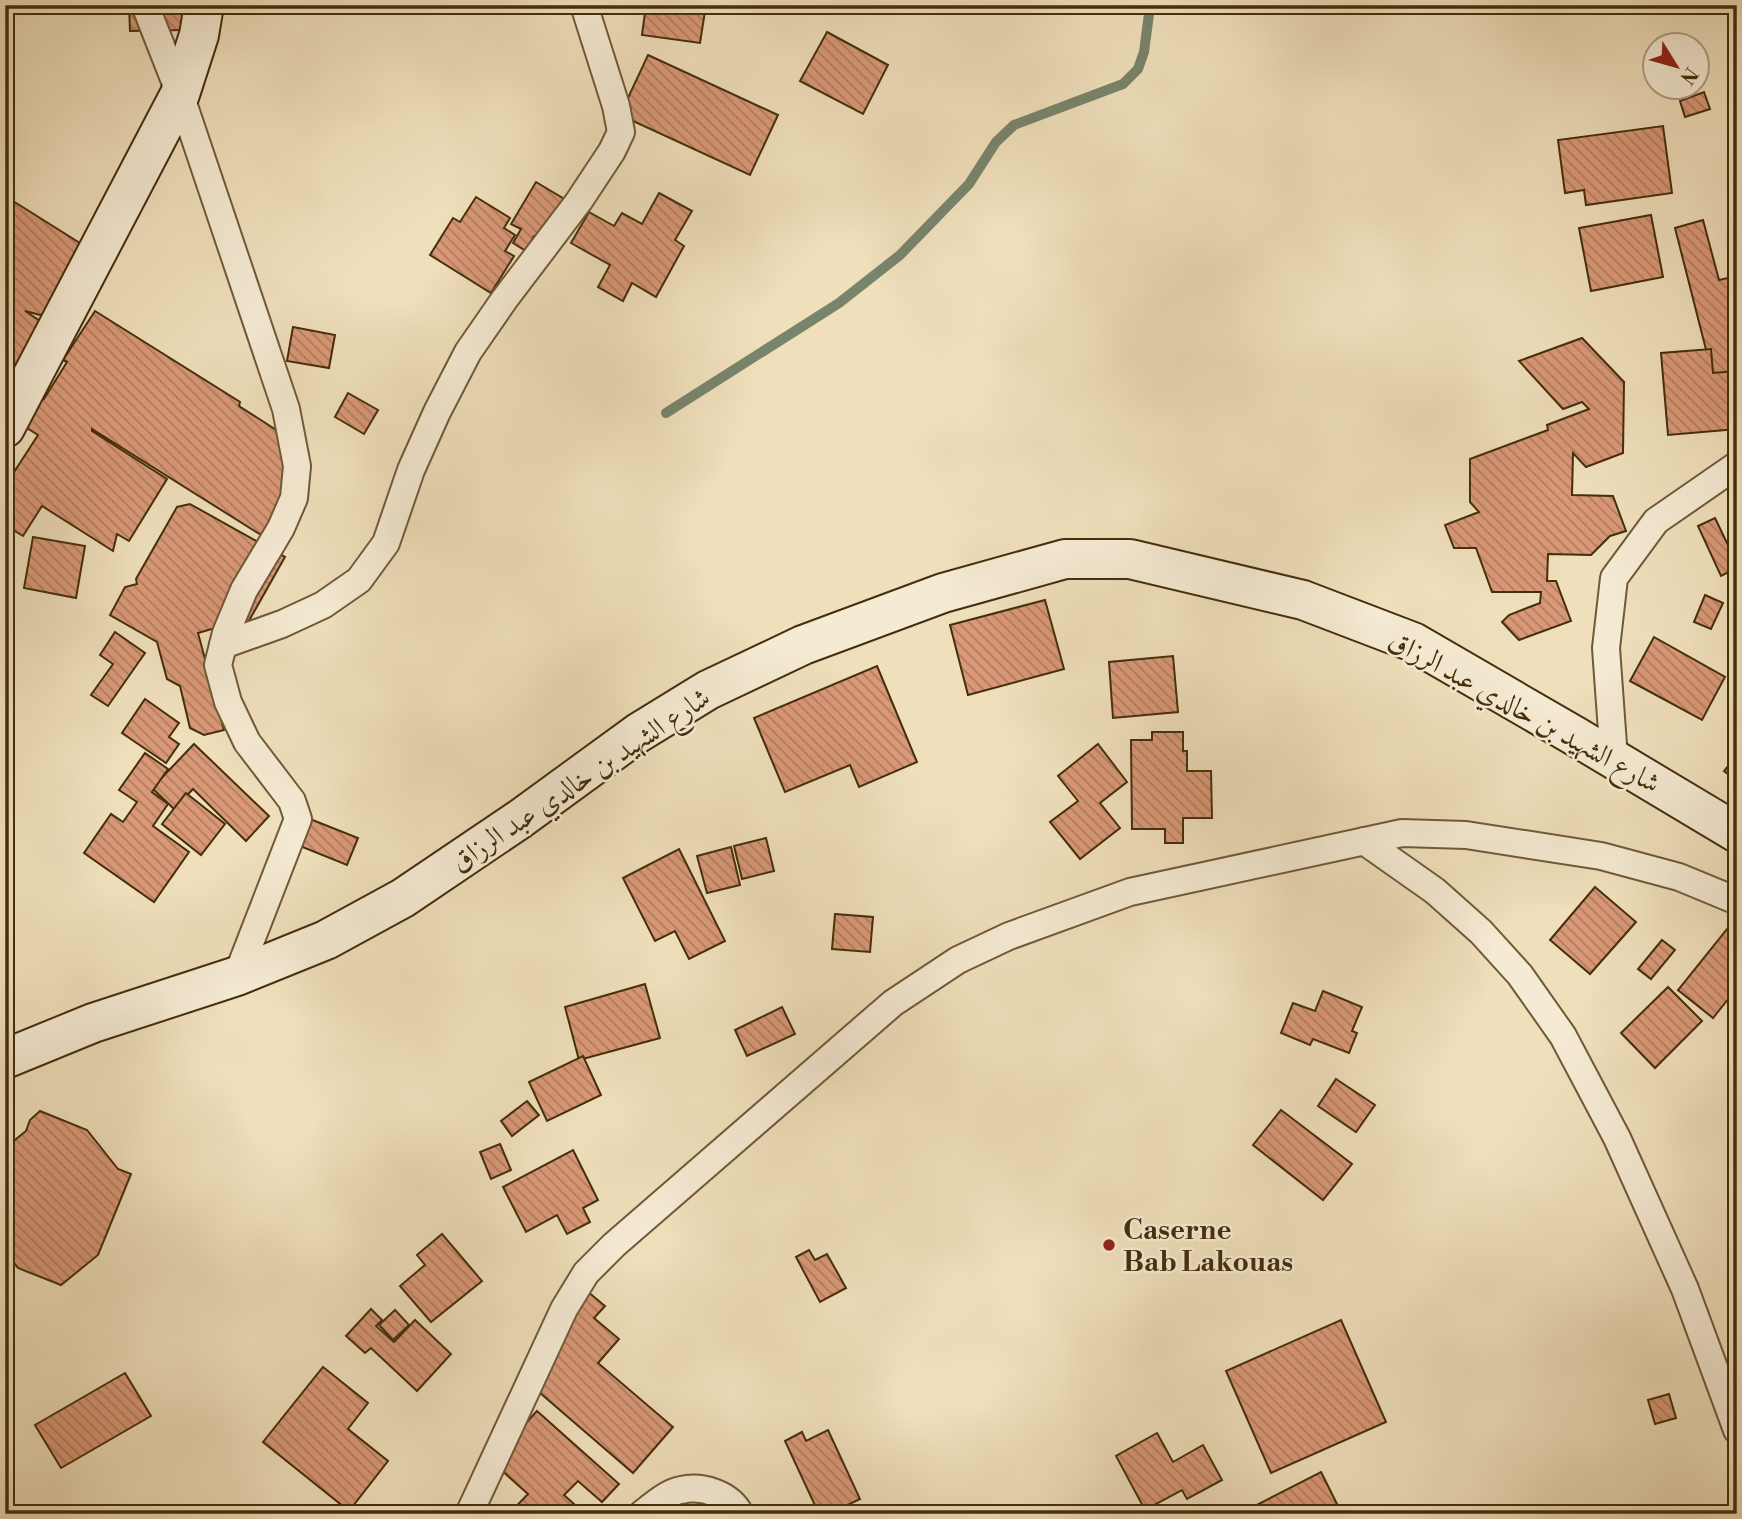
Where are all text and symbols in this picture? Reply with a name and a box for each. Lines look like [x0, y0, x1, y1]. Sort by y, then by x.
north arrow [1640, 32, 1710, 102]
text: N [1675, 62, 1703, 89]
street label: شارع الشهيد بن خالدي عبد الرزاق [1380, 623, 1666, 806]
street label: شارع الشهيد بن خالدي عبد الرزاق [444, 680, 720, 884]
place label: Caserne Bab Lakouas [1123, 1213, 1293, 1280]
marker: Caserne Bab Lakouas [1101, 1237, 1117, 1253]

